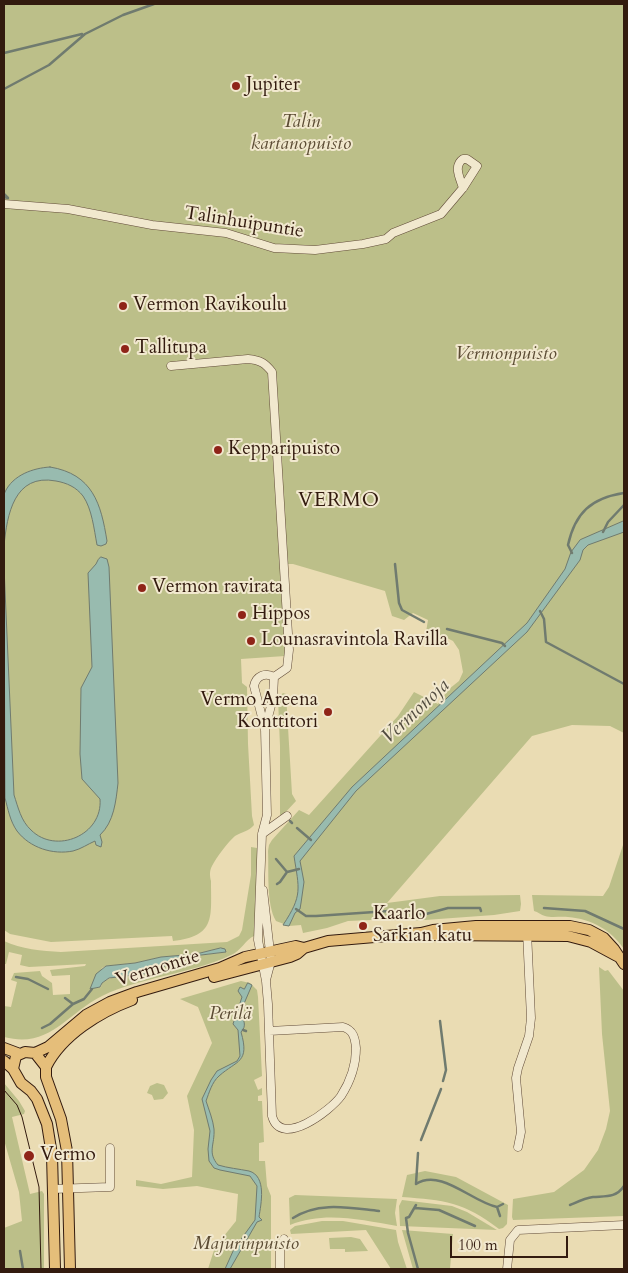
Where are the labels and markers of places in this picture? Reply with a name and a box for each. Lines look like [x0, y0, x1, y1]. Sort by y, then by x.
place label: Jupiter [246, 75, 300, 97]
marker: Jupiter [230, 80, 242, 92]
place label: Vermon Ravikoulu [133, 295, 287, 317]
marker: Vermon Ravikoulu [117, 300, 129, 312]
place label: Tallitupa [135, 338, 207, 360]
marker: Tallitupa [119, 343, 131, 355]
place label: Kepparipuisto [228, 439, 340, 461]
marker: Kepparipuisto [212, 444, 224, 456]
place label: Vermon ravirata [152, 577, 283, 599]
marker: Vermon ravirata [136, 582, 148, 594]
place label: Hippos [252, 604, 310, 626]
marker: Hippos [236, 609, 248, 621]
place label: Lounasravintola Ravilla [261, 630, 448, 652]
marker: Lounasravintola Ravilla [245, 635, 257, 647]
place label: Vermo Areena Konttitori [200, 690, 318, 734]
marker: Vermo Areena Konttitori [322, 706, 334, 718]
place label: Kaarlo Sarkian katu [373, 904, 472, 948]
marker: Kaarlo Sarkian katu [357, 920, 369, 932]
place label: Vermo [40, 1145, 96, 1167]
marker: Vermo [22, 1149, 36, 1163]

